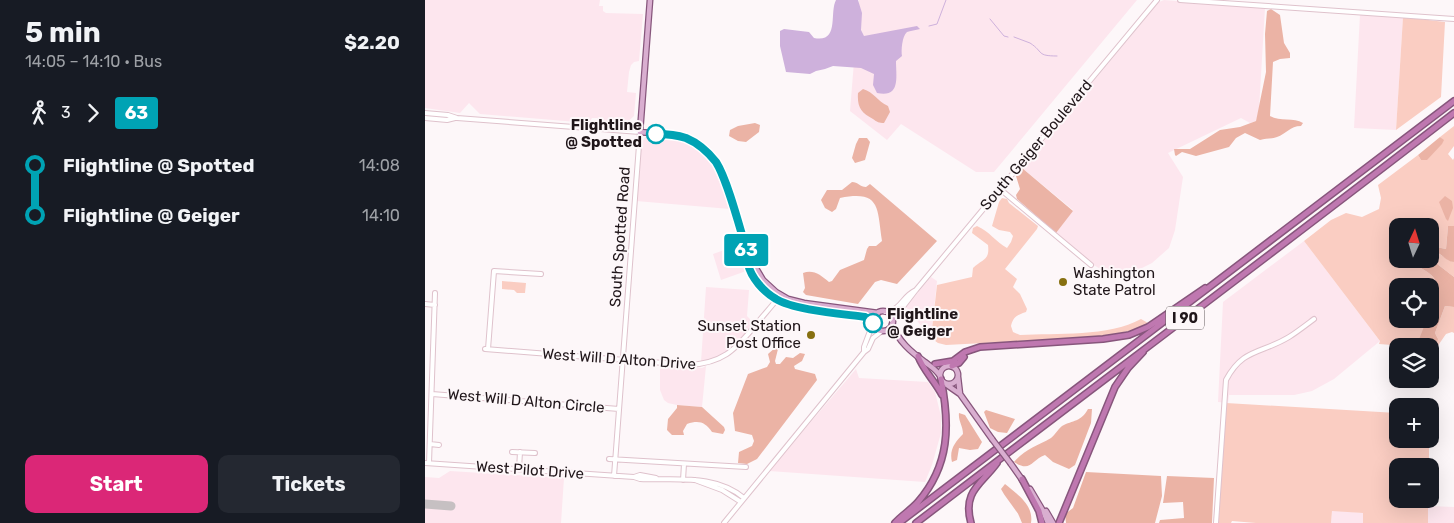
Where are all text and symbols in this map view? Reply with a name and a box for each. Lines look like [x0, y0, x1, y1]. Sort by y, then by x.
text: 5 min [25, 16, 101, 49]
text: $2.20 [344, 31, 400, 54]
text: 14:05 – 14:10 · Bus [25, 52, 162, 71]
street label: South Geiger Boulevard [976, 76, 1096, 214]
icon: walk [25, 99, 53, 127]
icon: forward [79, 99, 107, 127]
text: 63 [125, 102, 148, 124]
text: 3 [61, 103, 71, 122]
place label: Flightline @ Spotted [565, 116, 642, 151]
marker: Flightline @ Spotted [646, 124, 666, 144]
text: Flightline @ Spotted [63, 154, 254, 177]
text: 14:08 [359, 156, 400, 175]
street label: South Spotted Road [606, 166, 634, 308]
text: Flightline @ Geiger [63, 204, 240, 227]
text: 14:10 [362, 206, 400, 225]
north arrow [1389, 218, 1439, 268]
map controls [1389, 218, 1439, 508]
line badge: 63 [723, 234, 769, 266]
text: 63 [734, 239, 758, 261]
place label: Washington State Patrol [1073, 264, 1156, 299]
marker: Washington State Patrol [1057, 276, 1069, 288]
button: locate [1389, 278, 1439, 328]
place label: Flightline @ Geiger [887, 305, 958, 340]
road number: I 90 [1166, 306, 1204, 330]
marker: Flightline @ Geiger [863, 313, 883, 333]
place label: Sunset Station Post Office [697, 317, 801, 352]
marker: Sunset Station Post Office [805, 329, 817, 341]
button: layers [1389, 338, 1439, 388]
street label: West Will D Alton Drive [541, 345, 697, 373]
street label: West Will D Alton Circle [447, 385, 605, 417]
button: + [1389, 398, 1439, 448]
button: Start [25, 455, 208, 513]
button: Tickets [218, 455, 400, 513]
street label: West Pilot Drive [475, 457, 585, 483]
button: − [1389, 458, 1439, 508]

